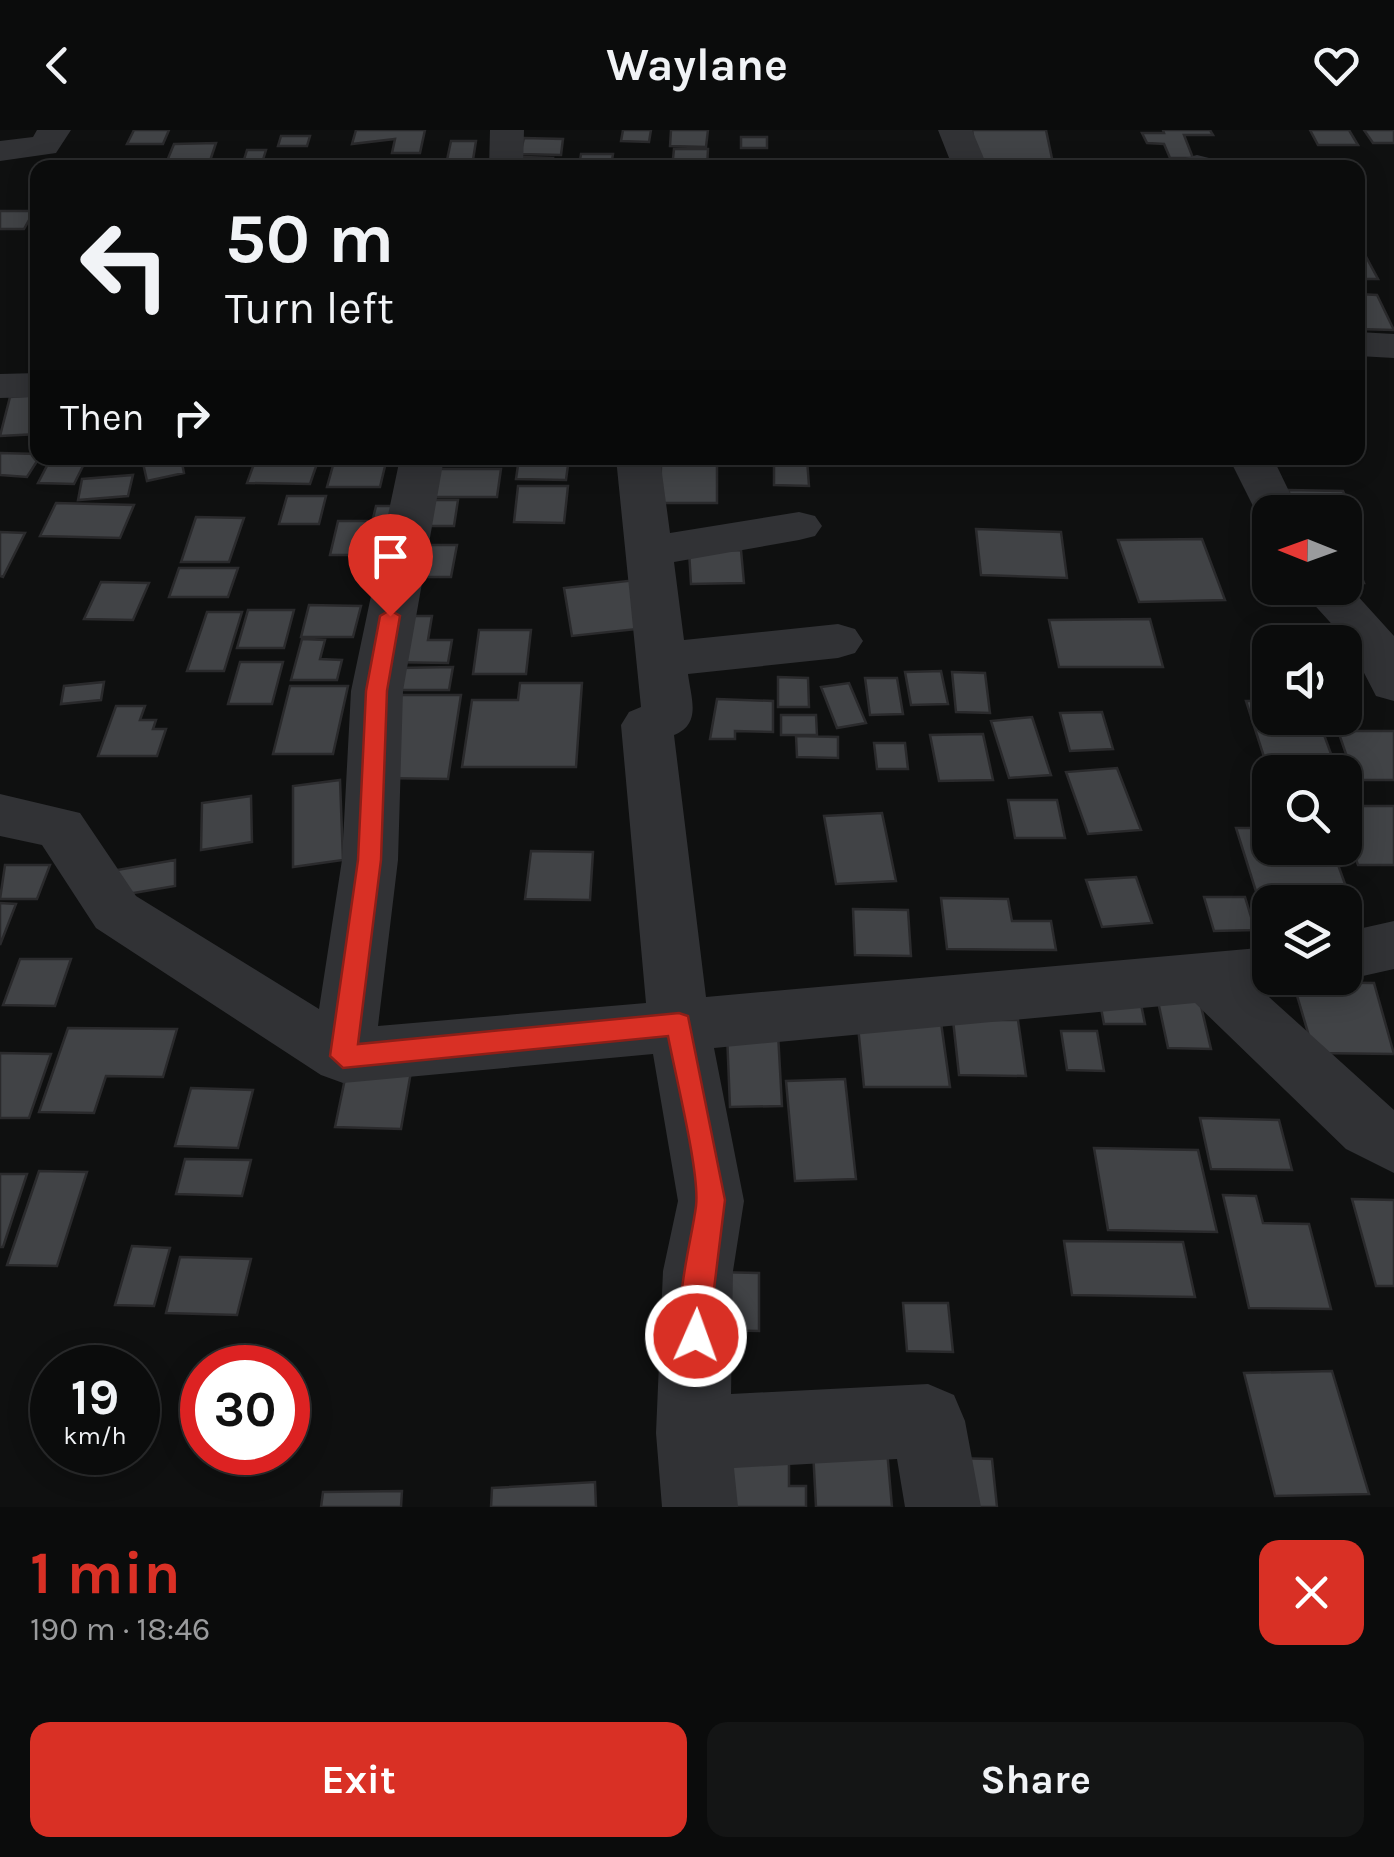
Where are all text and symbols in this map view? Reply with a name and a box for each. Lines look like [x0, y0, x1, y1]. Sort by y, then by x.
icon: back [30, 38, 85, 93]
icon: heart [1309, 38, 1364, 93]
text: Waylane [606, 39, 788, 91]
text: 50 m [225, 198, 394, 280]
icon: left [60, 200, 190, 330]
text: Turn left [225, 282, 394, 334]
icon: right [164, 390, 219, 445]
text: Then [60, 395, 144, 440]
north arrow [1252, 495, 1362, 605]
map controls [1252, 495, 1362, 995]
pin [348, 514, 433, 617]
icon: arrive [363, 529, 418, 584]
button: sound [1252, 625, 1362, 735]
button: search [1252, 755, 1362, 865]
button: layers [1252, 885, 1362, 995]
position arrow [644, 1284, 748, 1388]
speed limit sign: 30 [180, 1345, 310, 1475]
text: 19 [71, 1368, 119, 1427]
text: km/h [63, 1421, 127, 1450]
text: 1 min [30, 1538, 181, 1608]
button: close [1259, 1540, 1364, 1645]
text: 190 m · 18:46 [30, 1611, 210, 1648]
button: Exit [30, 1722, 687, 1837]
button: Share [707, 1722, 1364, 1837]

